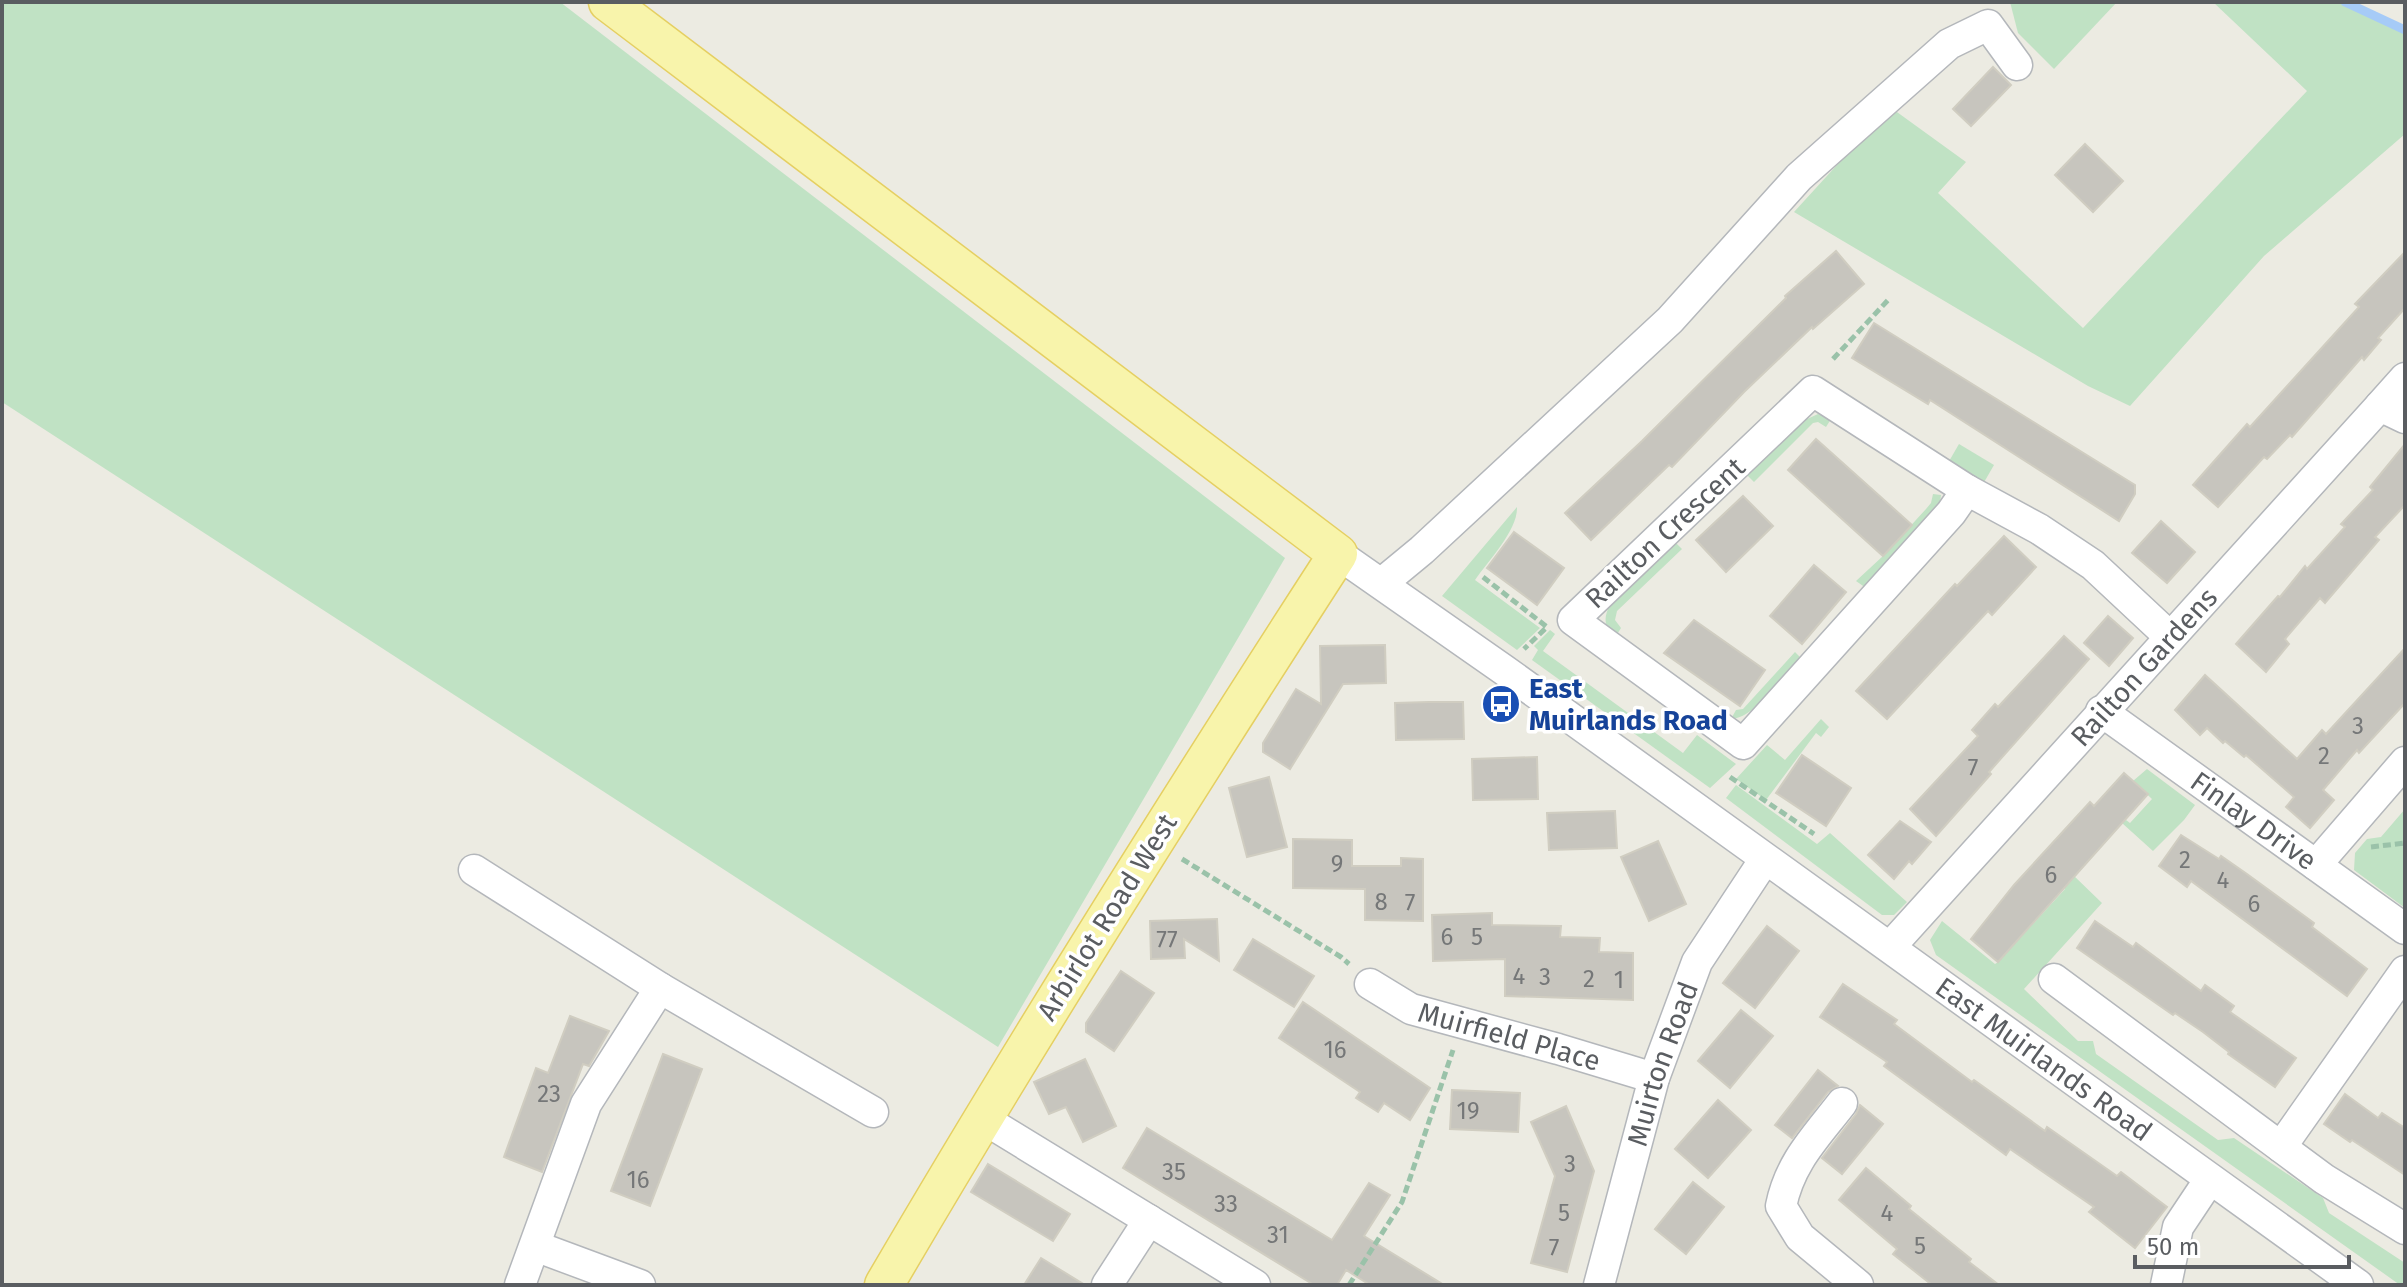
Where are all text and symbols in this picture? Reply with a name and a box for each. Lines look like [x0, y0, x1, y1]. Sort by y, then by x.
street label: Railton Crescent [1578, 450, 1752, 615]
street label: Railton Gardens [2064, 581, 2224, 753]
place label: East Muirlands Road [1529, 672, 1728, 737]
bus stop icon: East Muirlands Road [1480, 683, 1522, 725]
house number: 3 [2352, 712, 2364, 740]
house number: 2 [2318, 742, 2330, 770]
house number: 7 [1968, 754, 1978, 782]
street label: Finlay Drive [2184, 764, 2323, 877]
street label: Arbirlot Road West [1030, 807, 1184, 1026]
house number: 2 [2179, 846, 2191, 874]
house number: 9 [1331, 850, 1343, 878]
house number: 6 [2045, 861, 2057, 889]
house number: 4 [2217, 866, 2230, 894]
house number: 8 [1374, 888, 1388, 916]
house number: 7 [1405, 889, 1415, 917]
house number: 6 [2248, 890, 2260, 918]
house number: 6 [1441, 923, 1453, 951]
house number: 5 [1471, 923, 1483, 951]
house number: 77 [1156, 926, 1178, 954]
house number: 4 [1513, 962, 1526, 990]
house number: 3 [1539, 963, 1551, 991]
house number: 2 [1583, 965, 1595, 993]
house number: 1 [1614, 966, 1624, 994]
street label: East Muirlands Road [1929, 970, 2159, 1148]
street label: Muirton Road [1620, 977, 1705, 1150]
street label: Muirfield Place [1414, 995, 1604, 1077]
house number: 16 [1323, 1036, 1347, 1064]
house number: 23 [537, 1080, 561, 1108]
house number: 19 [1457, 1097, 1480, 1125]
house number: 3 [1564, 1150, 1576, 1178]
house number: 35 [1162, 1158, 1186, 1186]
house number: 16 [626, 1166, 650, 1194]
house number: 33 [1214, 1190, 1238, 1218]
house number: 5 [1558, 1199, 1570, 1227]
house number: 4 [1881, 1199, 1894, 1227]
scale bar [2135, 1219, 2349, 1269]
house number: 31 [1267, 1221, 1289, 1249]
house number: 5 [1914, 1232, 1926, 1260]
text: 50 m [2147, 1233, 2199, 1261]
house number: 7 [1549, 1234, 1559, 1262]

